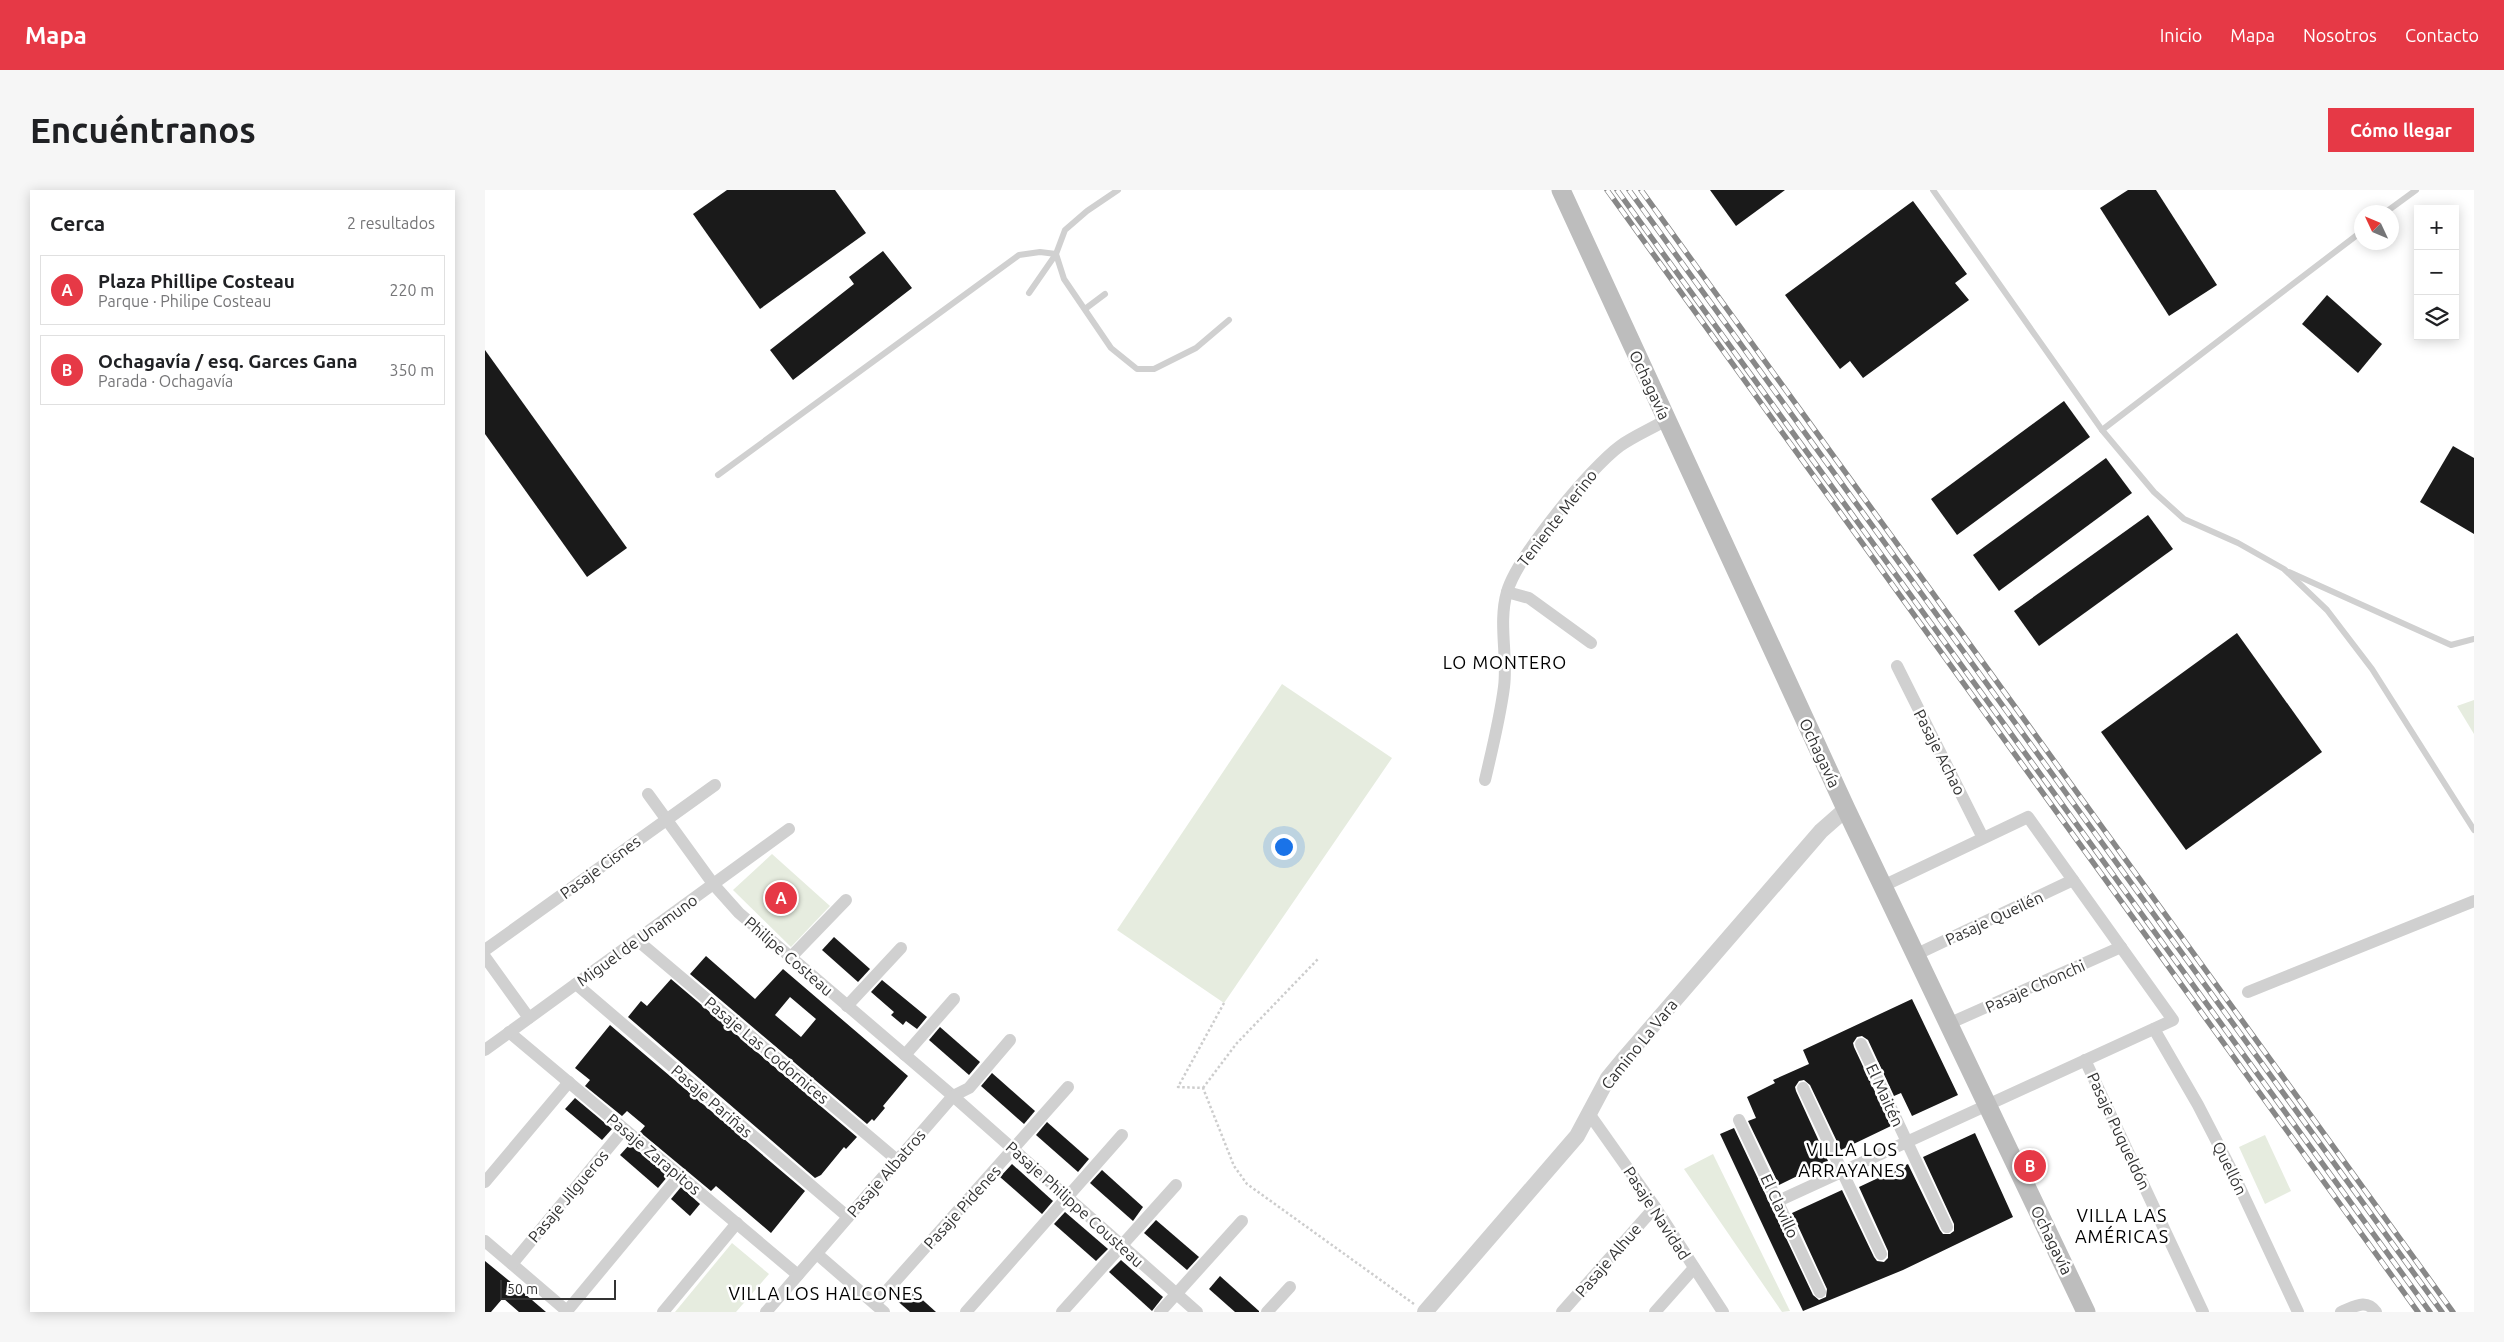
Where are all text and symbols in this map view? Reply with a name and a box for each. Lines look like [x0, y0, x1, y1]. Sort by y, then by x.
text: Mapa [25, 22, 87, 49]
text: Inicio [2160, 25, 2202, 45]
text: Mapa [2230, 25, 2275, 45]
text: Nosotros [2303, 25, 2377, 45]
text: Contacto [2405, 25, 2479, 45]
button: Cómo llegar [2328, 108, 2474, 152]
text: Encuéntranos [30, 110, 256, 150]
north arrow [2354, 205, 2399, 250]
map controls [2414, 205, 2459, 340]
button: + [2414, 205, 2459, 250]
text: Cerca [50, 211, 105, 235]
text: 2 resultados [347, 214, 435, 232]
button: − [2414, 250, 2459, 295]
text: Plaza Phillipe Costeau [98, 270, 295, 292]
text: A [61, 281, 73, 299]
text: 220 m [389, 281, 434, 299]
text: Parque · Philipe Costeau [98, 292, 271, 310]
button: layers [2414, 295, 2459, 340]
street label: Ochagavía [1626, 347, 1674, 423]
text: Ochagavía / esq. Garces Gana [98, 350, 358, 372]
text: B [62, 361, 72, 379]
text: 350 m [389, 361, 434, 379]
text: Parada · Ochagavía [98, 372, 233, 390]
street label: Teniente Merino [1514, 466, 1600, 570]
district label: LO MONTERO [1443, 652, 1567, 672]
street label: Pasaje Achao [1911, 706, 1969, 798]
street label: Ochagavía [1796, 715, 1844, 791]
street label: Pasaje Cisnes [556, 832, 644, 902]
your location [1271, 834, 1297, 860]
pin: A [765, 879, 797, 917]
street label: Pasaje Queilén [1942, 888, 2046, 948]
street label: Miguel de Unamuno [573, 890, 701, 990]
street label: Philipe Costeau [741, 913, 837, 999]
street label: Pasaje Chonchi [1982, 956, 2088, 1016]
street label: Pasaje Las Codornices [701, 993, 833, 1107]
street label: Camino La Vara [1597, 995, 1681, 1093]
street label: Pasaje Pariñas [668, 1061, 756, 1141]
street label: El Maitén [1863, 1061, 1907, 1129]
street label: Pasaje Puqueldón [2084, 1070, 2154, 1192]
street label: Pasaje Zarapitos [604, 1110, 704, 1198]
street label: Pasaje Albatros [843, 1126, 929, 1220]
street label: Pasaje Philippe Cousteau [1003, 1137, 1147, 1271]
street label: Quellón [2209, 1138, 2251, 1198]
district label: VILLA LOS ARRAYANES [1798, 1139, 1906, 1180]
street label: Pasaje Jilgueros [524, 1146, 612, 1246]
pin: B [2014, 1147, 2046, 1185]
street label: Pasaje Pidenes [920, 1162, 1004, 1252]
street label: Pasaje Navidad [1620, 1163, 1694, 1263]
street label: El Clavillo [1757, 1171, 1803, 1241]
street label: Ochagavía [2028, 1203, 2076, 1277]
district label: VILLA LAS AMÉRICAS [2075, 1205, 2169, 1246]
street label: Pasaje Alhue [1571, 1220, 1645, 1300]
scale bar [500, 1277, 616, 1300]
text: 50 m [507, 1281, 538, 1297]
district label: VILLA LOS HALCONES [729, 1283, 923, 1303]

